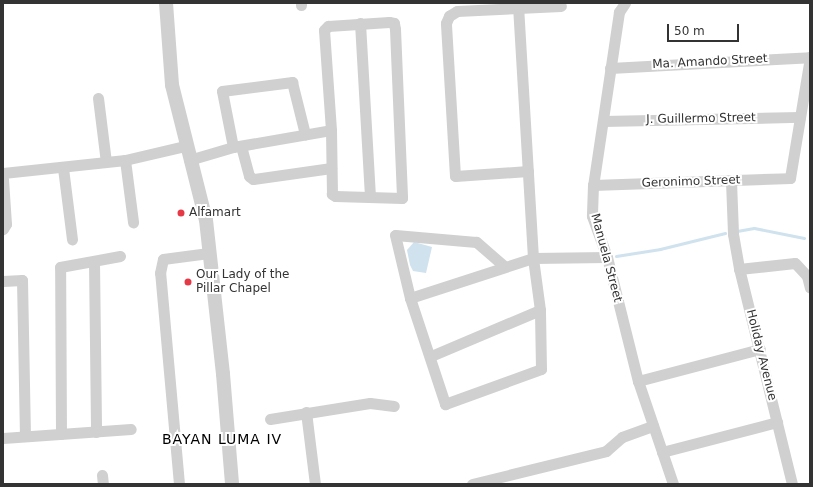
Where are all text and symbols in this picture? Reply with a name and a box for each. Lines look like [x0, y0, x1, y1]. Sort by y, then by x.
scale bar [669, 16, 741, 42]
text: 50 m [674, 24, 705, 38]
street label: Ma. Amando Street [652, 52, 768, 72]
street label: J. Guillermo Street [646, 111, 756, 127]
street label: Geronimo Street [641, 173, 741, 191]
place label: Alfamart [189, 206, 241, 220]
marker: Alfamart [176, 208, 186, 218]
street label: Manuela Street [587, 212, 625, 304]
place label: Our Lady of the Pillar Chapel [196, 268, 289, 296]
marker: Our Lady of the Pillar Chapel [183, 277, 193, 287]
street label: Holiday Avenue [743, 308, 779, 402]
district label: BAYAN LUMA IV [162, 431, 282, 447]

